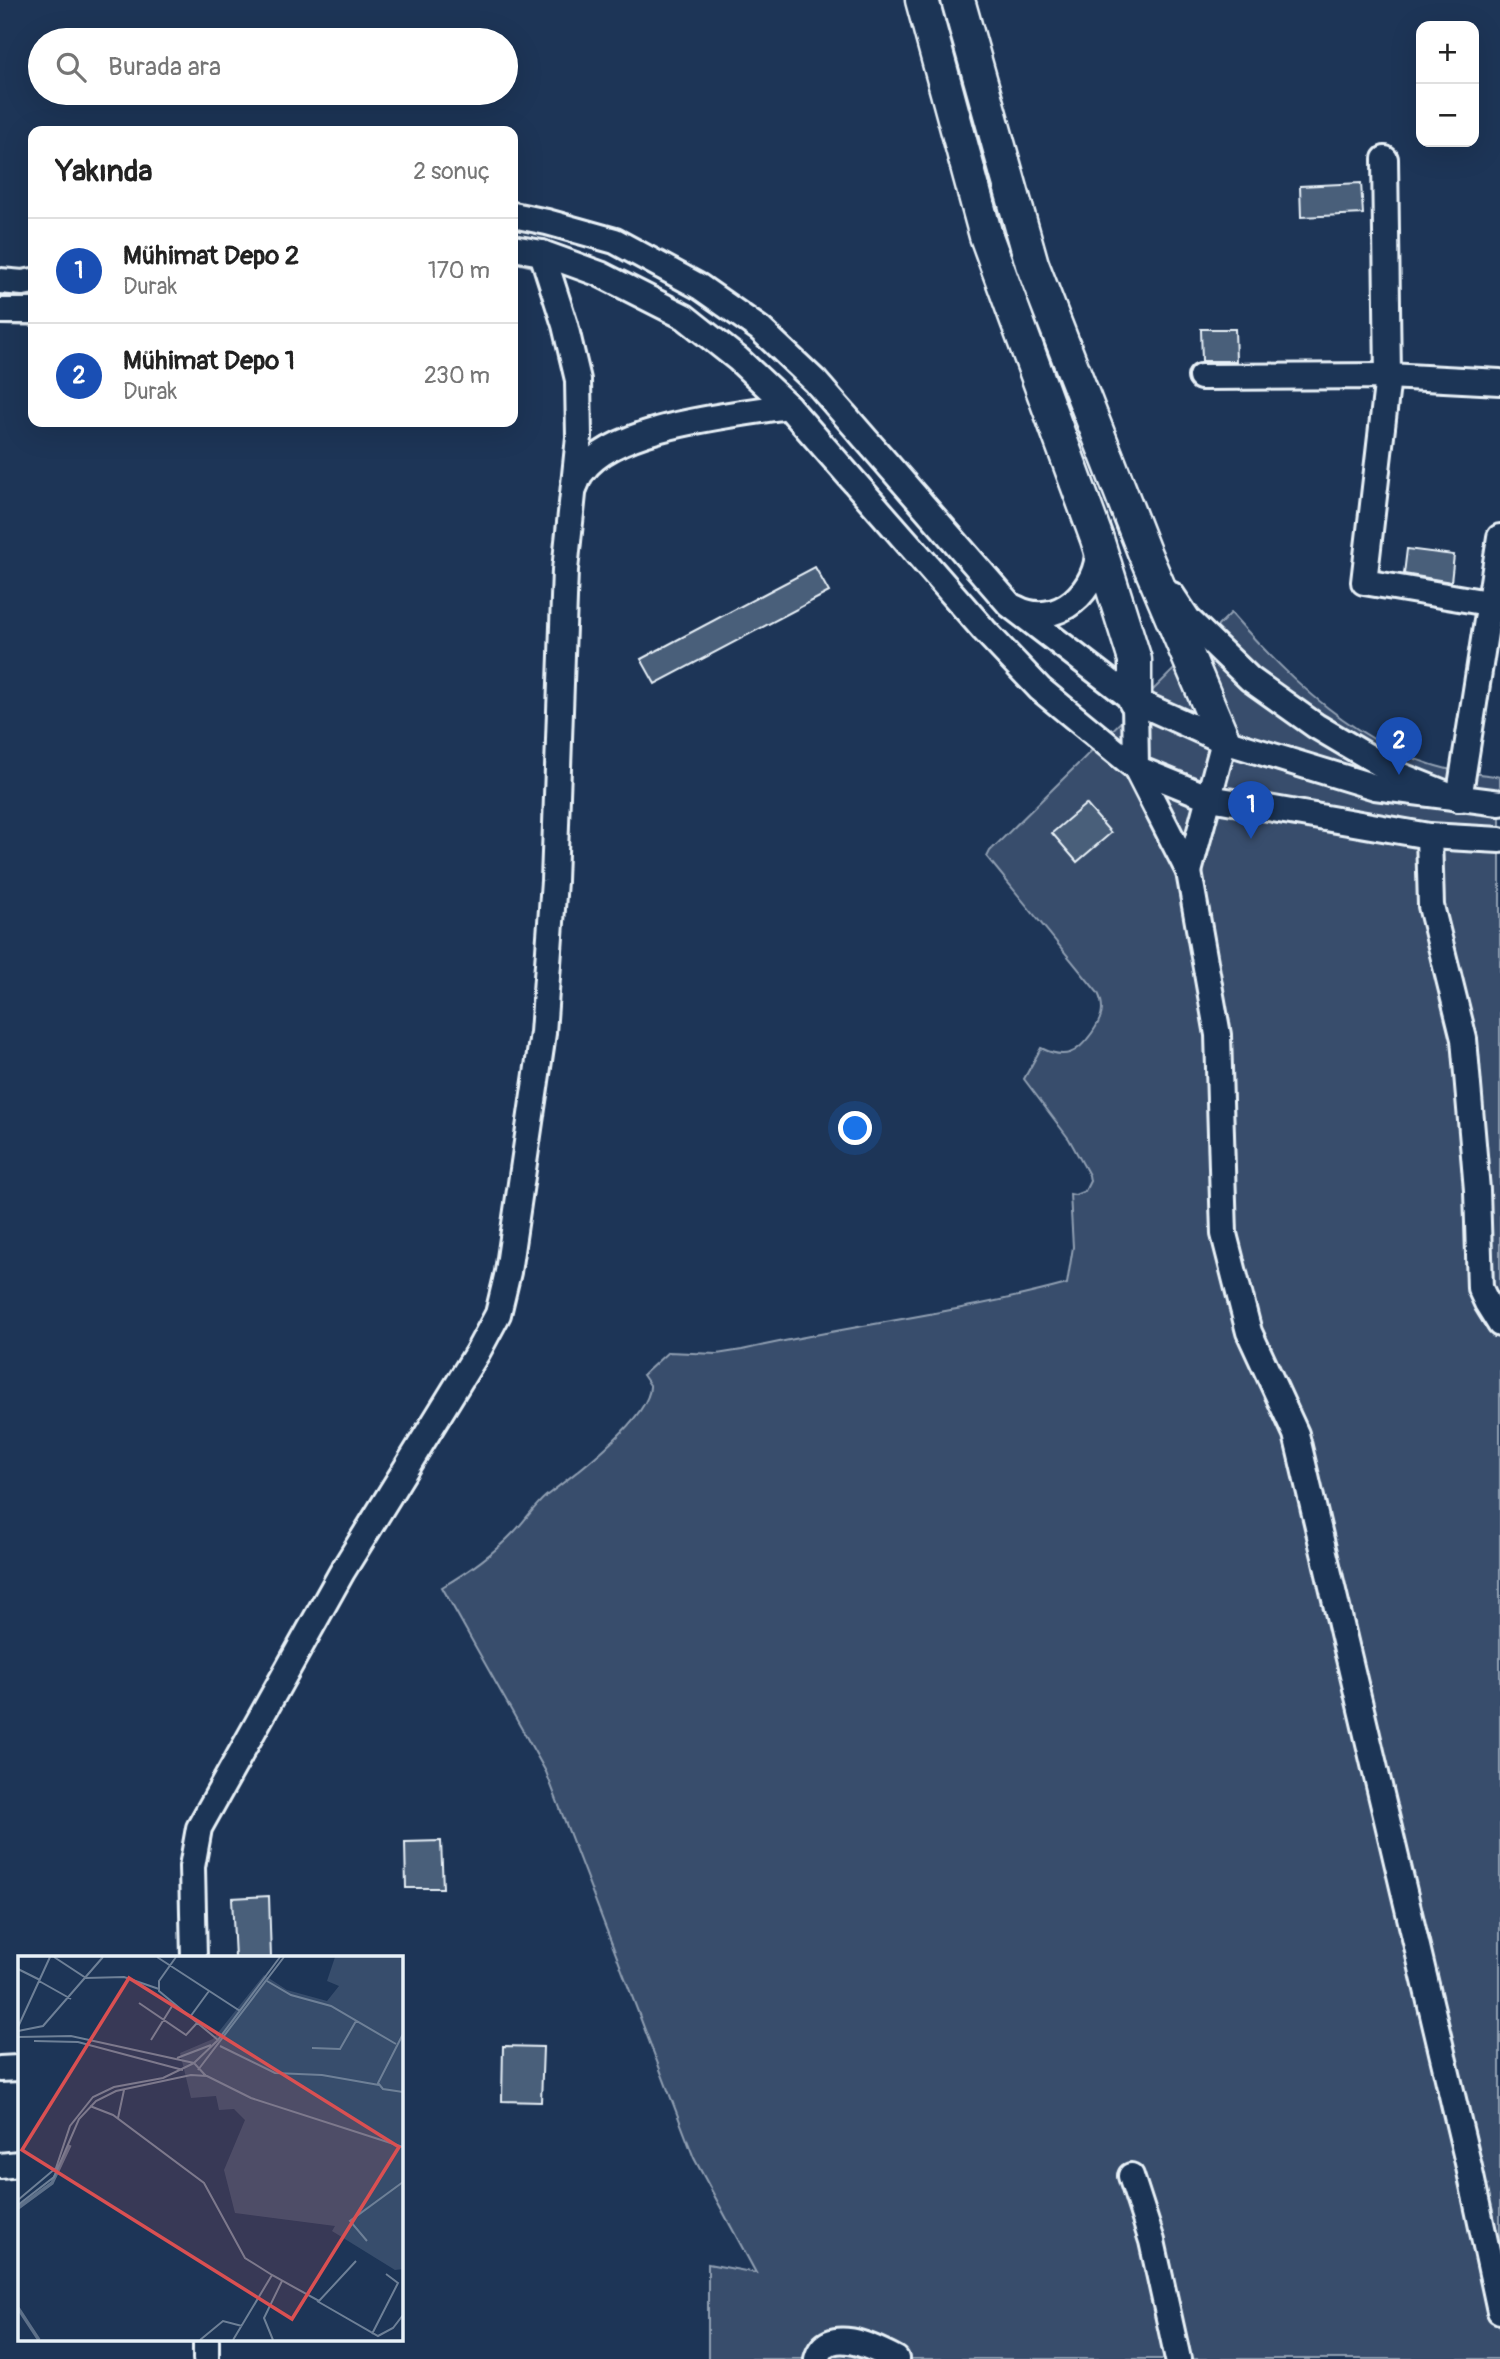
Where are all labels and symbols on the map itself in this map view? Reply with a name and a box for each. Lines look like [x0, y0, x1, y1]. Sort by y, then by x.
pin: 2 [1376, 717, 1422, 775]
pin: 1 [1228, 781, 1274, 839]
your location [838, 1111, 872, 1145]
inset map [18, 1956, 402, 2342]

